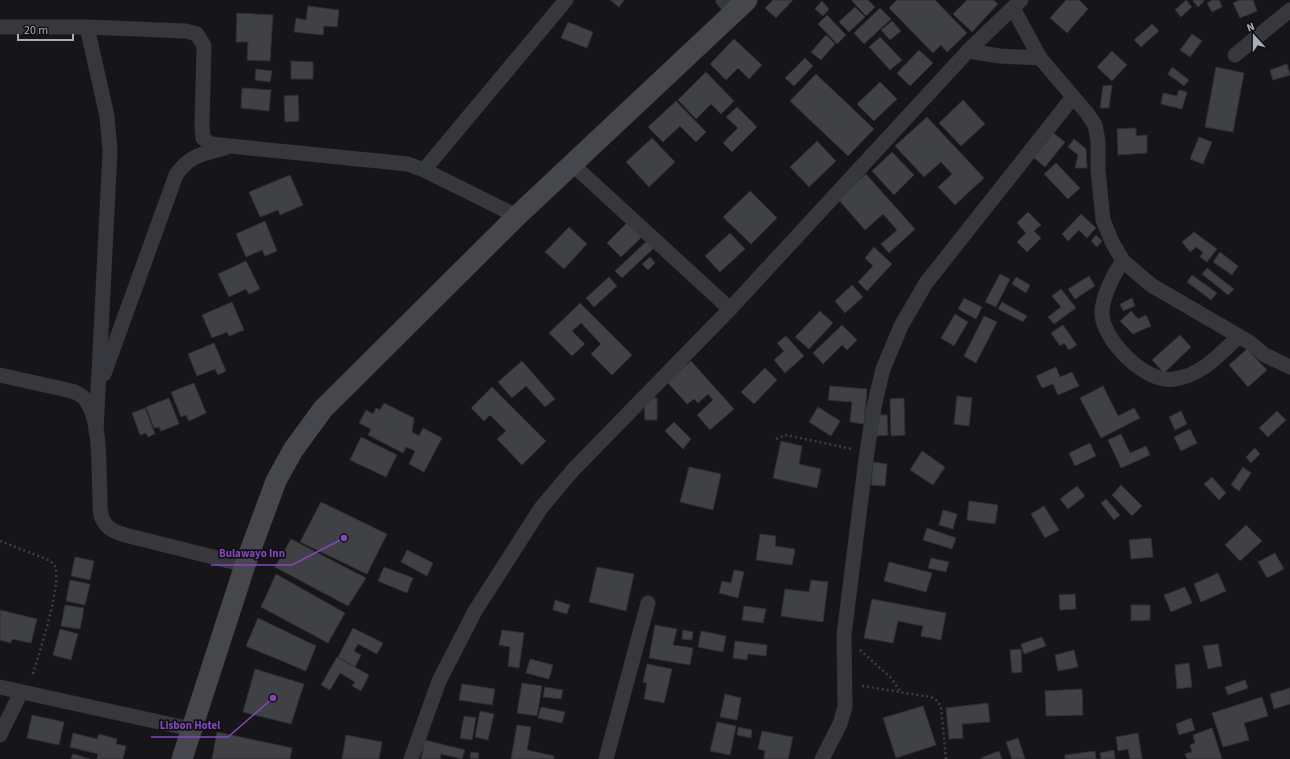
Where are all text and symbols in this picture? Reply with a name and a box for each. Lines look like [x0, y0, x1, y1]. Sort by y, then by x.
scale bar [18, 16, 73, 42]
north arrow [1234, 16, 1274, 56]
text: N [1244, 19, 1257, 35]
text: 20 m [24, 22, 48, 39]
callout: Bulawayo Inn [211, 542, 292, 565]
text: Bulawayo Inn [219, 546, 285, 561]
callout: Lisbon Hotel [151, 714, 228, 737]
text: Lisbon Hotel [160, 718, 221, 733]

